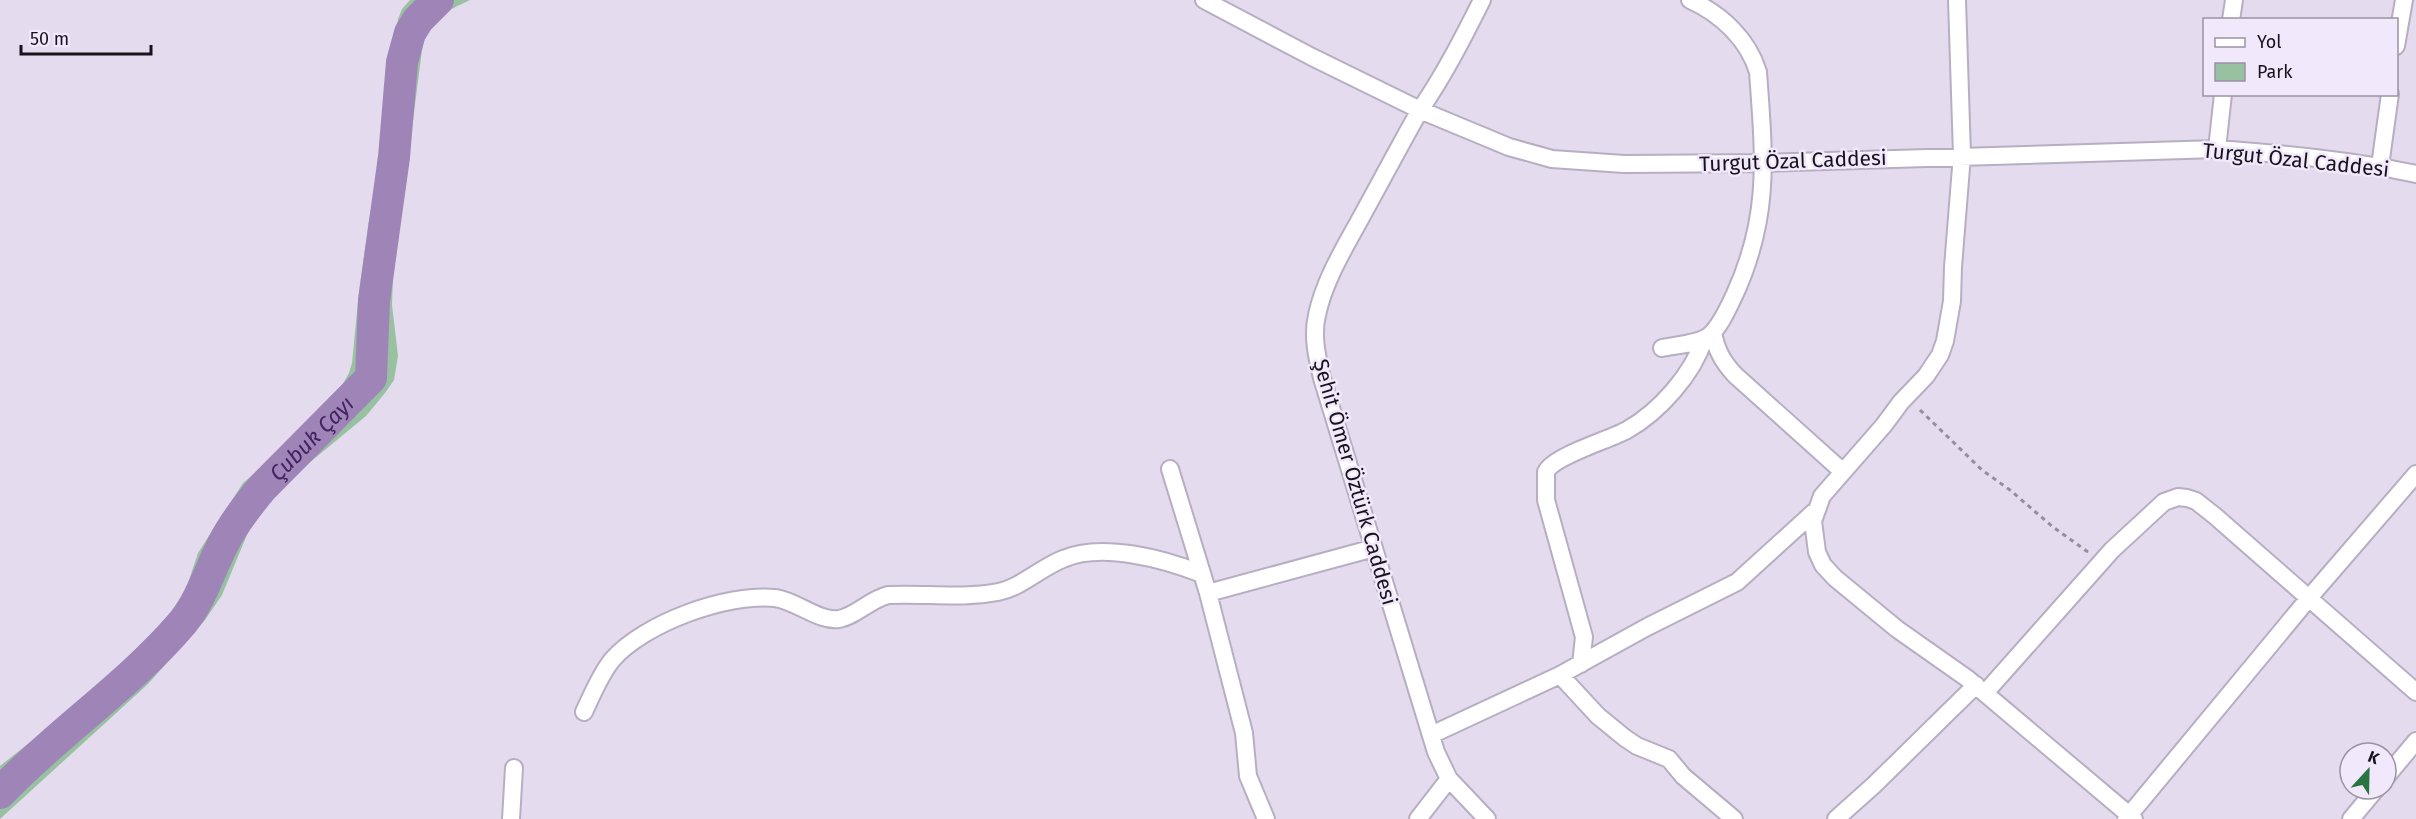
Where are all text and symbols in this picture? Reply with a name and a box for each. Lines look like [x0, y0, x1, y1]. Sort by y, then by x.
scale bar [21, 18, 152, 56]
legend [2203, 18, 2398, 96]
text: 50 m [30, 28, 69, 50]
text: Yol [2257, 31, 2282, 53]
text: Park [2257, 61, 2293, 83]
street label: Turgut Özal Caddesi [2201, 137, 2391, 183]
street label: Turgut Özal Caddesi [1699, 145, 1887, 177]
street label: Şehit Ömer Öztürk Caddesi [1307, 356, 1403, 608]
water label: Çubuk Çayı [263, 390, 359, 487]
north arrow [2338, 741, 2398, 801]
text: K [2365, 747, 2382, 769]

